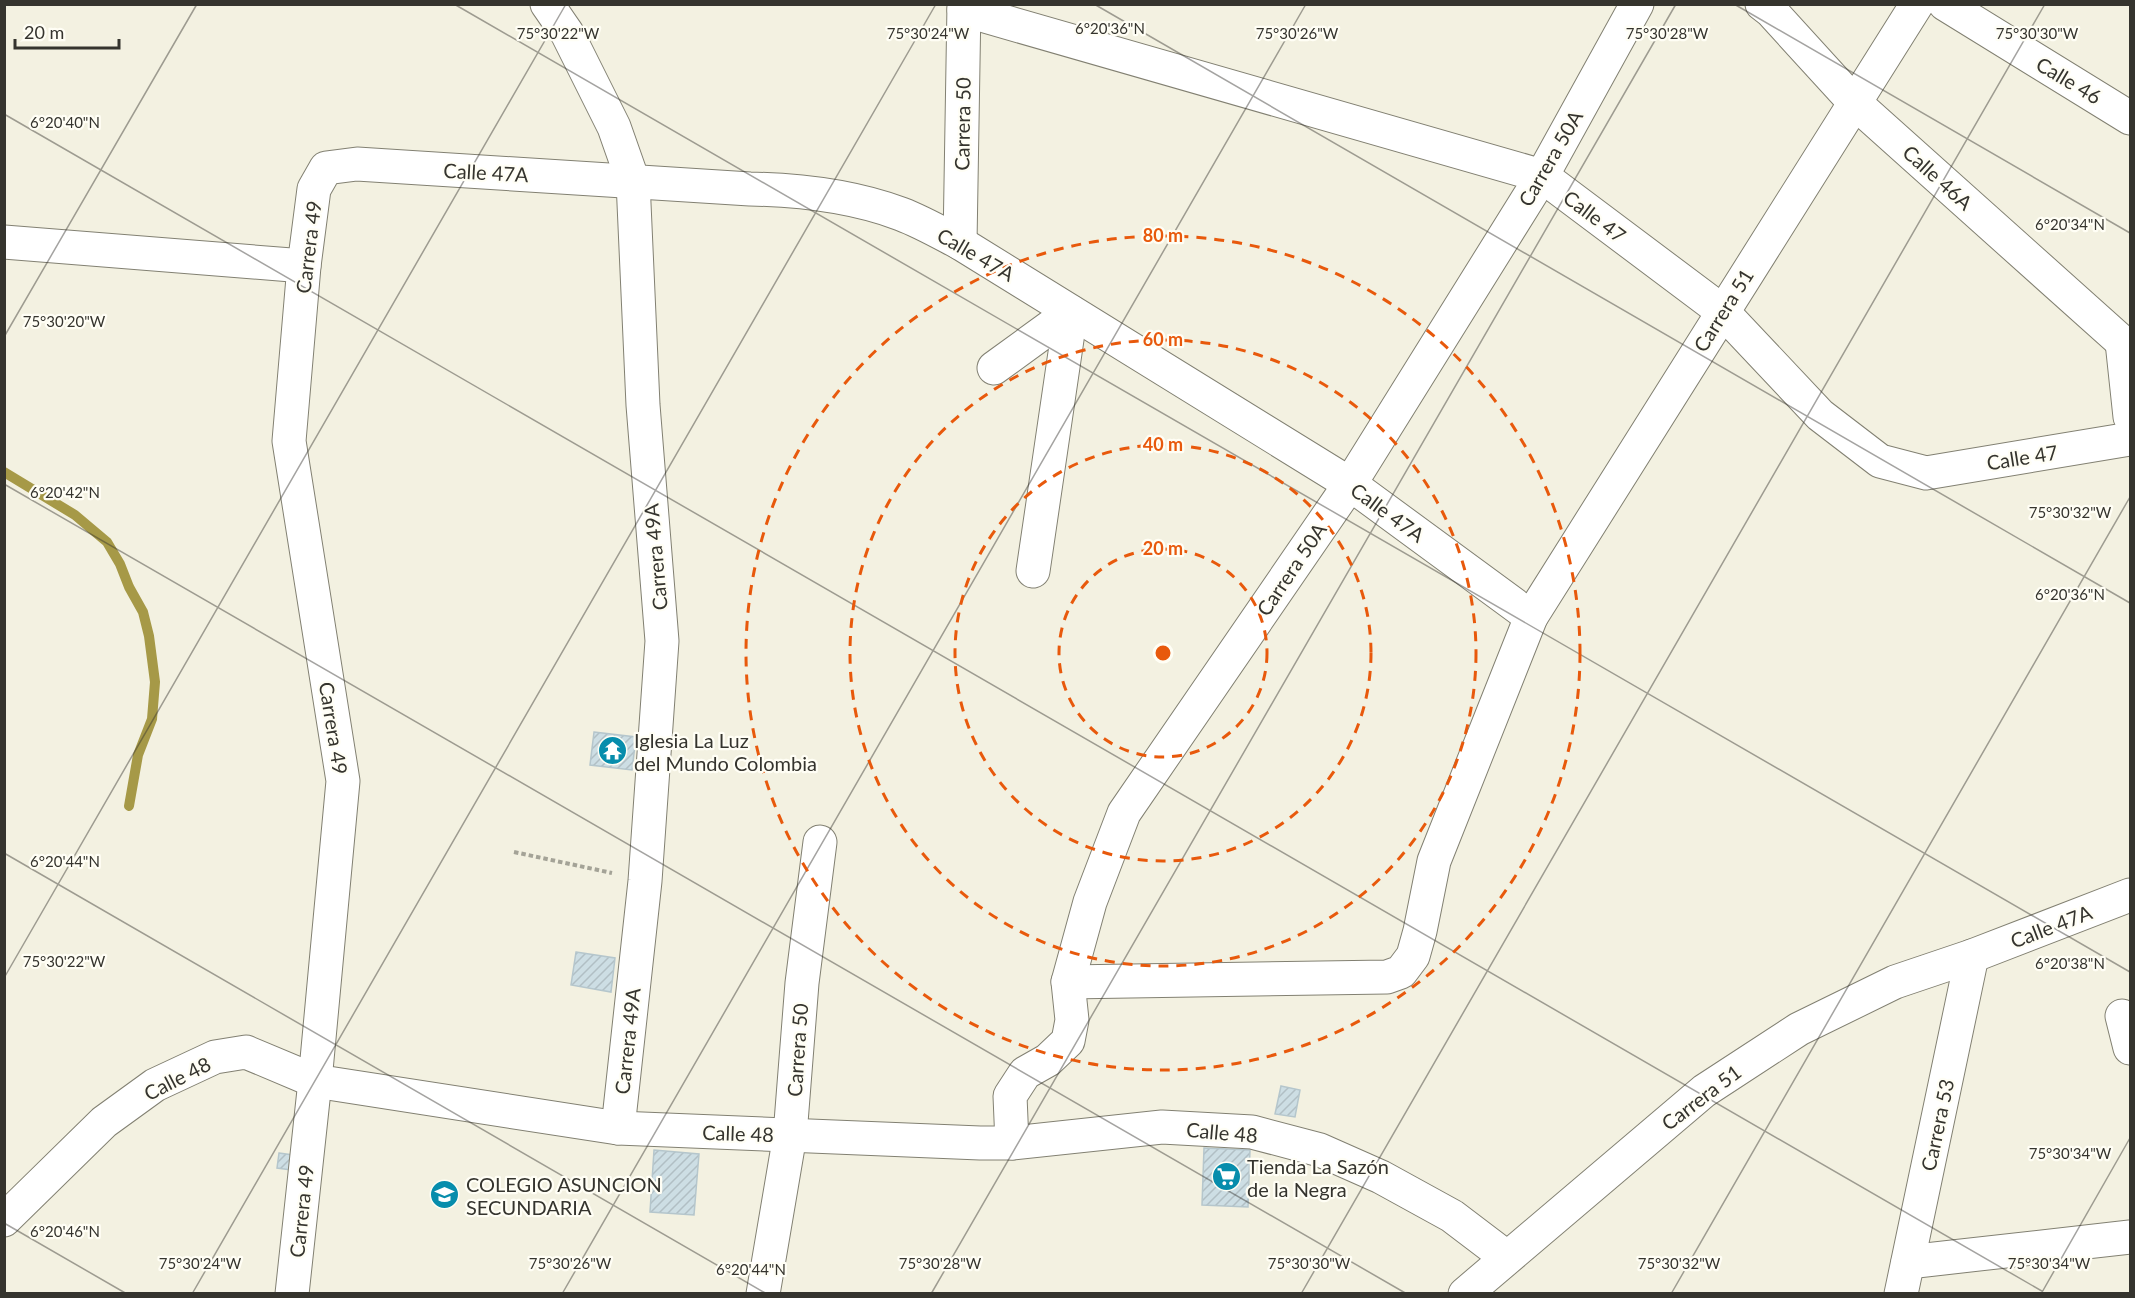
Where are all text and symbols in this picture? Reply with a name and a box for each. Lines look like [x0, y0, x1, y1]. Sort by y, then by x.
scale bar [15, 12, 118, 50]
text: 6°20'36"N [1075, 19, 1145, 37]
text: 20 m [24, 21, 64, 43]
text: 75°30'22"W [517, 24, 600, 42]
text: 75°30'24"W [887, 24, 970, 42]
text: 75°30'26"W [1256, 24, 1339, 42]
text: 75°30'28"W [1626, 24, 1709, 42]
text: 75°30'30"W [1996, 24, 2079, 42]
street label: Calle 46 [2032, 51, 2106, 109]
street label: Carrera 50 [949, 77, 975, 171]
street label: Carrera 50A [1513, 105, 1587, 210]
text: 6°20'40"N [30, 113, 100, 131]
street label: Calle 46A [1898, 140, 1978, 215]
street label: Calle 47A [443, 158, 530, 186]
street label: Calle 47 [1559, 185, 1631, 247]
street label: Carrera 49 [290, 199, 326, 295]
text: 6°20'34"N [2035, 215, 2105, 233]
street label: Calle 47A [933, 222, 1019, 286]
text: 80 m [1143, 224, 1183, 246]
street label: Carrera 51 [1688, 264, 1758, 356]
text: 75°30'20"W [23, 312, 106, 330]
text: 60 m [1143, 328, 1183, 350]
text: 40 m [1143, 433, 1183, 455]
street label: Calle 47 [1985, 440, 2059, 474]
street label: Calle 47A [1346, 477, 1430, 547]
text: 6°20'42"N [30, 483, 100, 501]
street label: Carrera 49A [638, 502, 672, 611]
text: 75°30'32"W [2029, 503, 2112, 521]
street label: Carrera 50A [1251, 518, 1331, 620]
text: 20 m [1143, 537, 1183, 559]
text: 6°20'36"N [2035, 585, 2105, 603]
centre of rings [1153, 643, 1173, 663]
street label: Carrera 49 [315, 680, 353, 776]
place label: Iglesia La Luz del Mundo Colombia [634, 728, 817, 775]
temple icon: Iglesia La Luz del Mundo Colombia [597, 735, 629, 767]
text: 6°20'44"N [30, 852, 100, 870]
street label: Calle 47A [2007, 899, 2095, 952]
text: 75°30'22"W [23, 952, 106, 970]
text: 6°20'38"N [2035, 954, 2105, 972]
street label: Carrera 49A [609, 986, 645, 1095]
street label: Carrera 50 [782, 1003, 812, 1097]
street label: Calle 48 [140, 1051, 214, 1105]
street label: Carrera 51 [1656, 1059, 1746, 1135]
street label: Carrera 53 [1916, 1077, 1958, 1173]
street label: Calle 48 [1185, 1117, 1259, 1147]
street label: Calle 48 [702, 1120, 774, 1146]
text: 75°30'34"W [2029, 1144, 2112, 1162]
place label: Tienda La Sazón de la Negra [1247, 1154, 1389, 1201]
supermarket icon: Tienda La Sazón de la Negra [1210, 1161, 1242, 1193]
street label: Carrera 49 [284, 1163, 318, 1259]
place label: COLEGIO ASUNCION SECUNDARIA [466, 1172, 662, 1219]
school or university icon: COLEGIO ASUNCION SECUNDARIA [429, 1179, 461, 1211]
text: 6°20'46"N [30, 1222, 100, 1240]
text: 75°30'24"W [159, 1254, 242, 1272]
text: 75°30'26"W [529, 1254, 612, 1272]
text: 75°30'28"W [899, 1254, 982, 1272]
text: 75°30'30"W [1268, 1254, 1351, 1272]
text: 75°30'32"W [1638, 1254, 1721, 1272]
text: 75°30'34"W [2008, 1254, 2091, 1272]
text: 6°20'44"N [716, 1260, 786, 1278]

